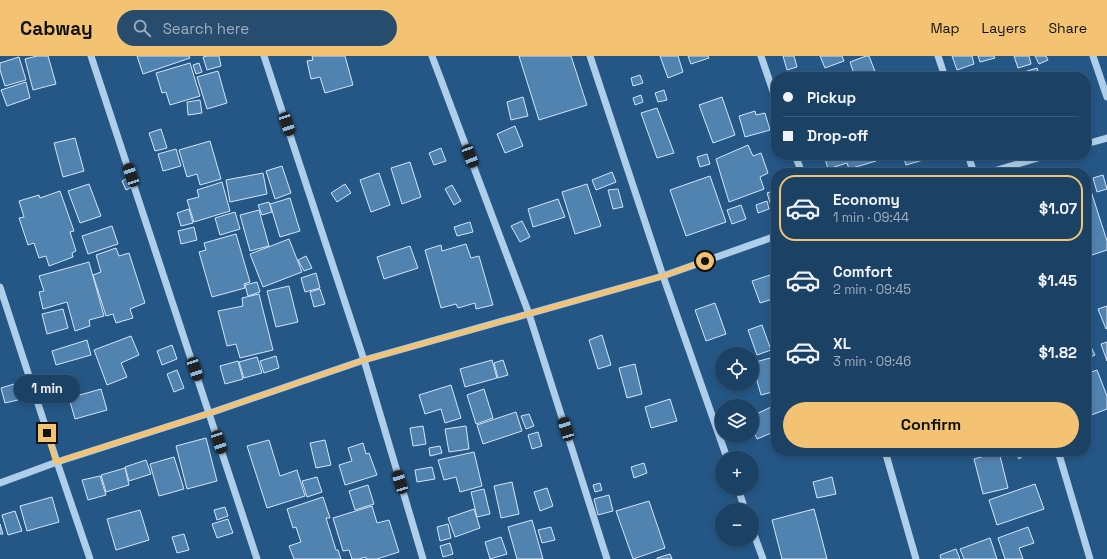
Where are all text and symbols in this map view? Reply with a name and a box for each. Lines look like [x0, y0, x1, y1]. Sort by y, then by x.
search box [117, 10, 397, 46]
text: Cabway [20, 16, 93, 41]
icon: search [131, 17, 153, 39]
text: Search here [163, 19, 249, 38]
text: Map [930, 19, 960, 37]
text: Layers [982, 19, 1026, 37]
text: Share [1048, 19, 1087, 37]
text: Pickup [807, 88, 856, 107]
car [277, 111, 297, 137]
text: Drop-off [807, 126, 868, 145]
car [460, 143, 480, 169]
car [121, 162, 141, 188]
icon: car [785, 190, 821, 226]
text: Economy [833, 190, 900, 209]
text: $1.07 [1039, 199, 1077, 218]
text: 1 min · 09:44 [833, 209, 909, 226]
route start [696, 252, 714, 270]
icon: car [785, 262, 821, 298]
text: Comfort [833, 262, 893, 281]
text: $1.45 [1038, 271, 1077, 290]
text: 2 min · 09:45 [833, 281, 911, 298]
icon: car [785, 334, 821, 370]
text: XL [833, 334, 851, 353]
text: $1.82 [1039, 343, 1077, 362]
map controls [715, 347, 759, 547]
button: locate [715, 347, 759, 391]
text: 3 min · 09:46 [833, 353, 911, 370]
car [185, 356, 205, 382]
callout: 1 min [14, 375, 80, 403]
text: 1 min [31, 380, 63, 397]
button: layers [715, 399, 759, 443]
button: Confirm [783, 402, 1079, 448]
car [557, 416, 575, 442]
route end [38, 424, 56, 442]
car [210, 429, 228, 455]
button: + [715, 451, 759, 495]
car [391, 469, 409, 495]
button: − [715, 503, 759, 547]

